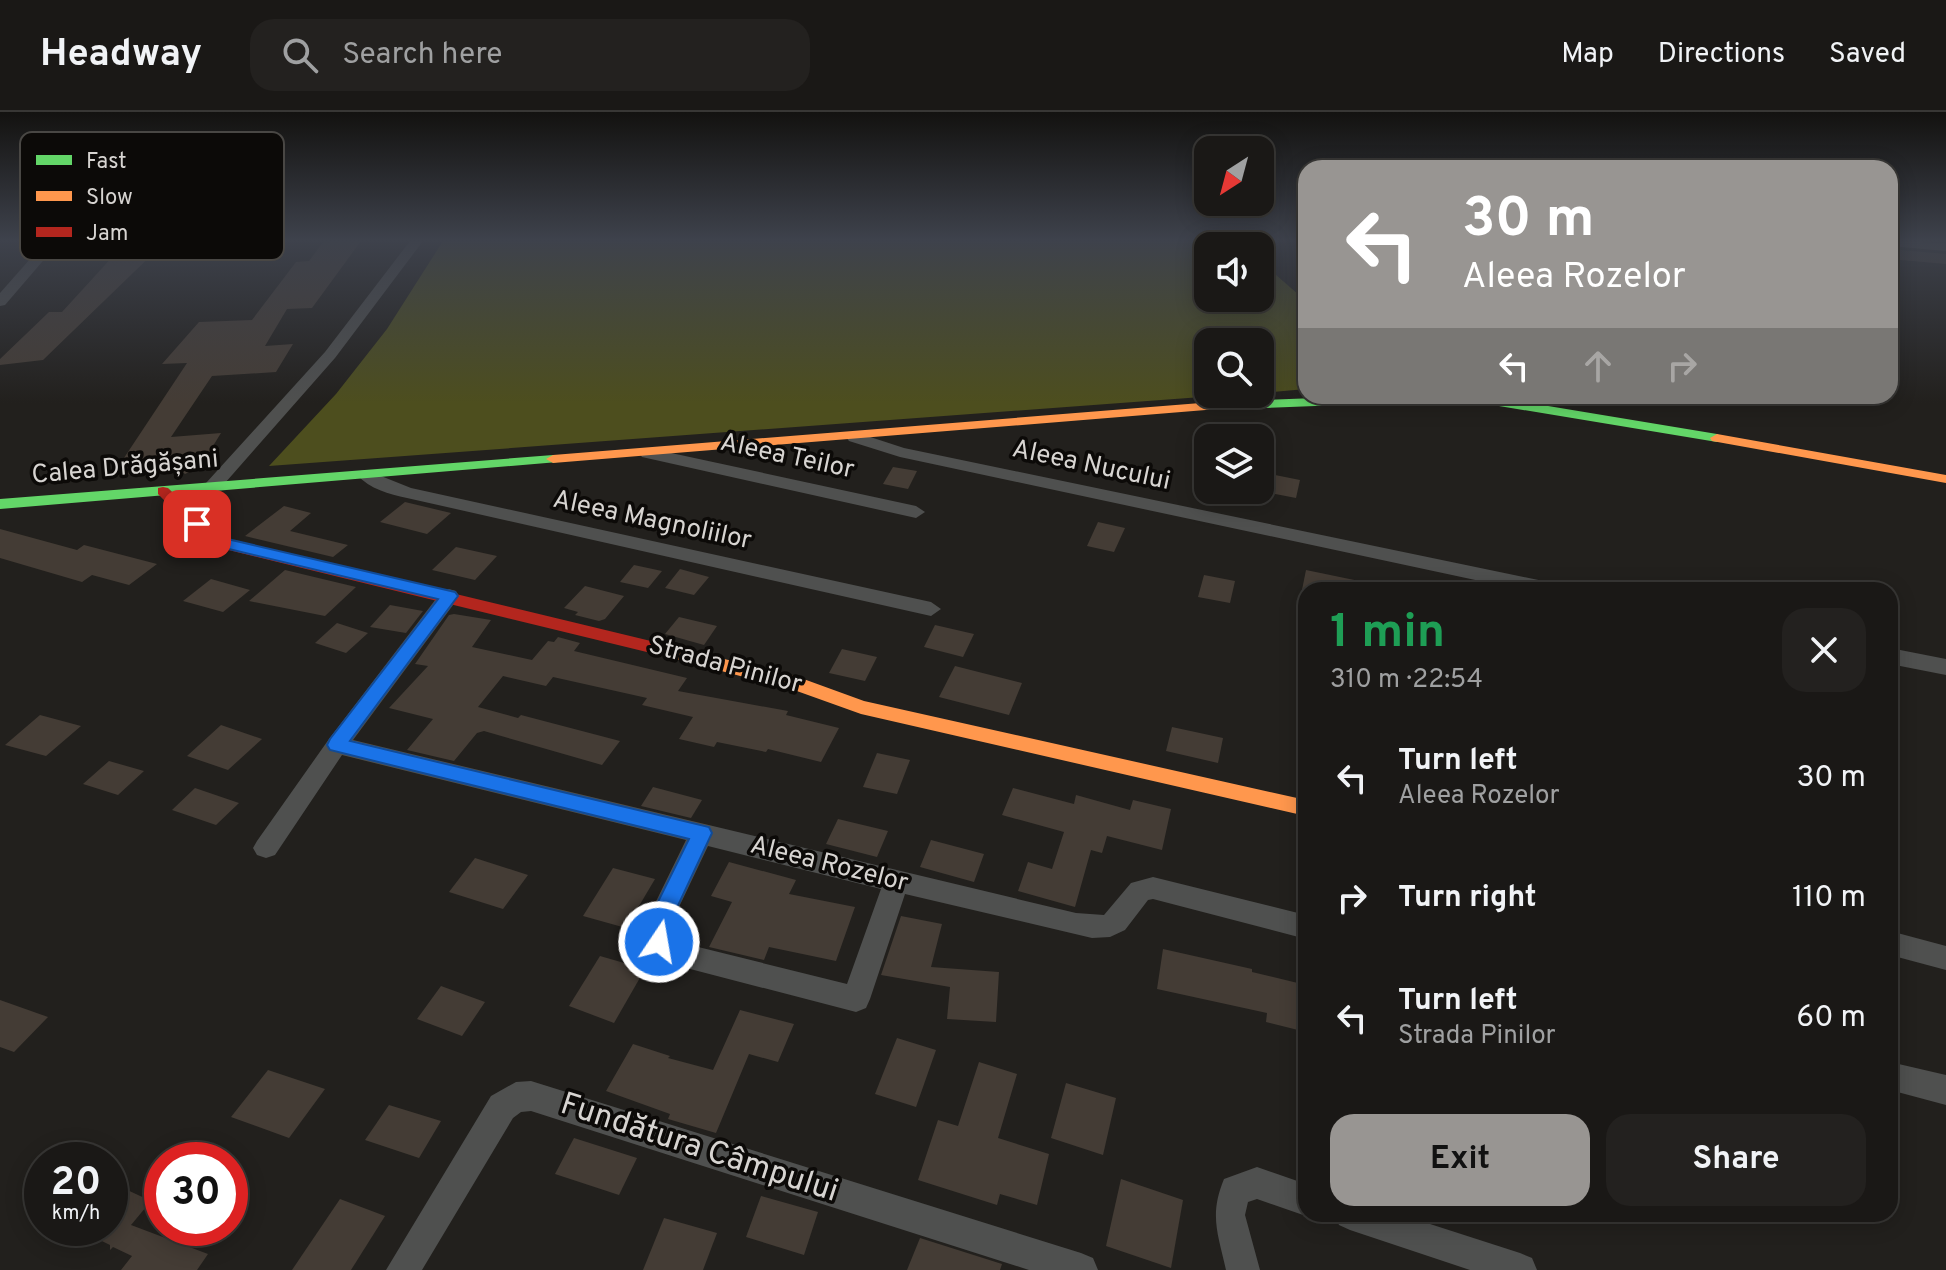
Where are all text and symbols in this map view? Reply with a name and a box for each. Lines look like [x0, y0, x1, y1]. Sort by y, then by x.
search box [250, 19, 810, 91]
text: Headway [40, 31, 202, 80]
icon: search [278, 33, 322, 77]
text: Search here [342, 37, 502, 74]
text: Map [1561, 37, 1614, 73]
text: Directions [1658, 37, 1785, 73]
text: Saved [1829, 37, 1906, 73]
legend [20, 132, 284, 260]
north arrow [1194, 136, 1274, 216]
map controls [1194, 136, 1274, 504]
text: Fast [86, 149, 127, 176]
text: Slow [86, 185, 133, 212]
text: 30 m [1462, 186, 1595, 256]
icon: left [1330, 192, 1434, 296]
text: Jam [86, 221, 129, 248]
button: sound [1194, 232, 1274, 312]
text: Aleea Rozelor [1462, 255, 1686, 301]
button: search [1194, 328, 1274, 408]
icon: left [1492, 344, 1536, 388]
icon: ahead [1576, 344, 1620, 388]
icon: right [1660, 344, 1704, 388]
button: layers [1194, 424, 1274, 504]
street label: Aleea Teilor [717, 427, 857, 487]
street label: Aleea Nucului [1009, 433, 1173, 499]
street label: Calea Drăgășani [30, 443, 220, 493]
street label: Aleea Magnoliilor [550, 484, 754, 558]
pin [163, 490, 231, 558]
icon: arrive [175, 502, 219, 546]
text: 1 min [1330, 604, 1445, 664]
button: close [1782, 608, 1866, 692]
street label: Strada Pinilor [645, 630, 805, 702]
text: 310 m · 22:54 [1330, 664, 1483, 697]
text: Turn left [1398, 743, 1518, 780]
icon: left [1330, 756, 1374, 800]
text: 30 m [1797, 760, 1866, 797]
text: Aleea Rozelor [1398, 780, 1560, 813]
street label: Aleea Rozelor [747, 829, 911, 901]
icon: right [1330, 876, 1374, 920]
text: Turn right [1398, 880, 1536, 917]
text: 110 m [1792, 880, 1866, 917]
position arrow [617, 900, 701, 984]
text: Turn left [1398, 983, 1518, 1020]
icon: left [1330, 996, 1374, 1040]
text: 60 m [1796, 1000, 1866, 1037]
text: Strada Pinilor [1398, 1020, 1556, 1053]
street label: Fundătura Câmpului [555, 1085, 843, 1213]
button: Exit [1330, 1114, 1590, 1206]
button: Share [1606, 1114, 1866, 1206]
speed limit sign: 30 [144, 1142, 248, 1246]
text: 20 [51, 1159, 101, 1209]
text: km/h [52, 1201, 100, 1227]

